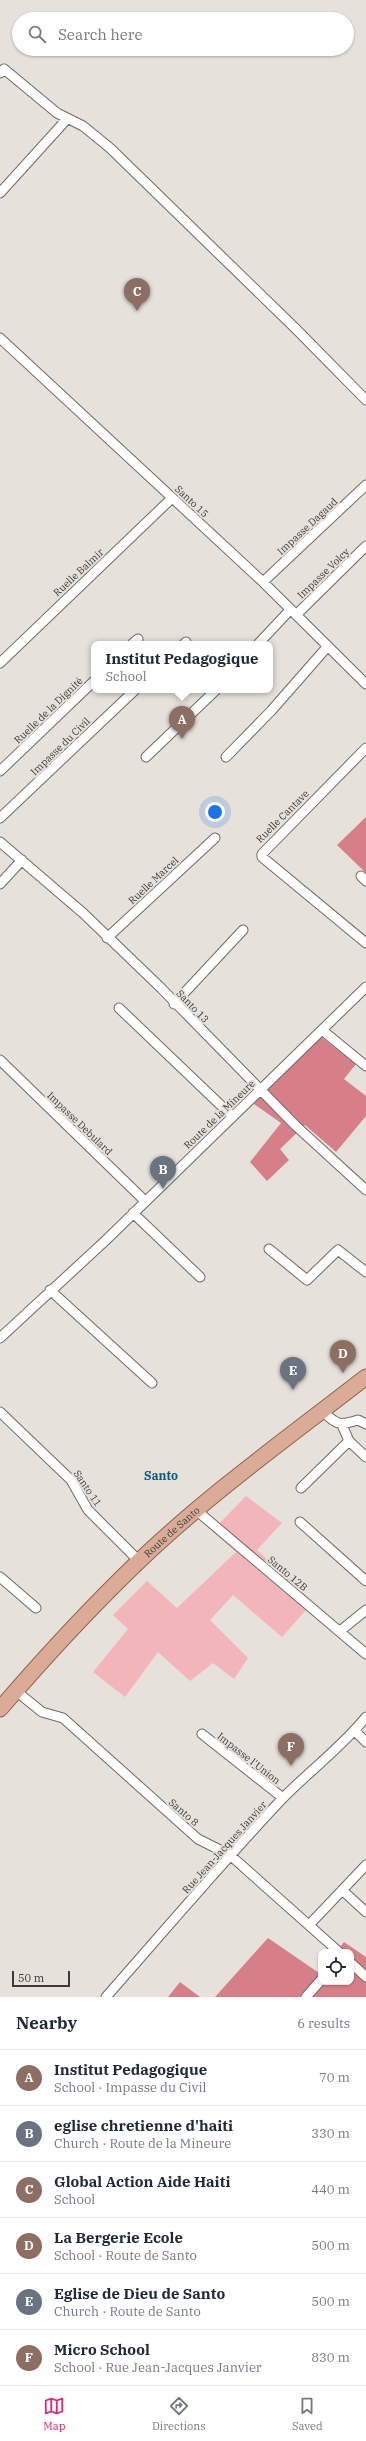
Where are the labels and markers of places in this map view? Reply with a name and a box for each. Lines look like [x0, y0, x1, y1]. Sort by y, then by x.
pin: C [124, 278, 150, 311]
pin: A [169, 706, 195, 739]
pin: B [150, 1156, 176, 1189]
pin: D [330, 1340, 356, 1373]
pin: E [280, 1357, 306, 1390]
pin: F [278, 1733, 304, 1766]

